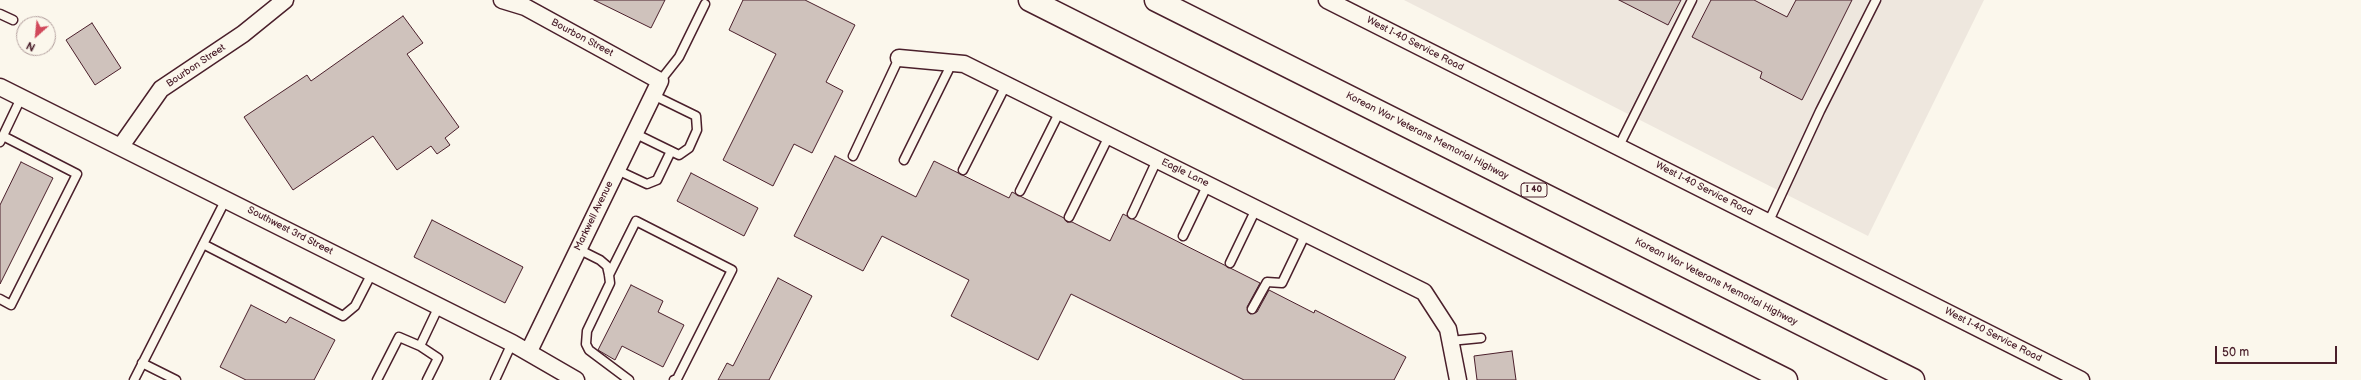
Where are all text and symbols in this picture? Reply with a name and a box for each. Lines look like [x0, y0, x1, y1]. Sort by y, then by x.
street label: West I-40 Service Road [1364, 14, 1466, 74]
north arrow [16, 16, 56, 56]
street label: Bourbon Street [549, 17, 615, 59]
text: N [24, 39, 37, 54]
street label: Bourbon Street [164, 42, 228, 90]
street label: Korean War Veterans Memorial Highway [1344, 90, 1510, 182]
street label: Eagle Lane [1159, 156, 1211, 190]
street label: West I-40 Service Road [1653, 159, 1755, 219]
street label: Markwell Avenue [572, 179, 616, 253]
road number: I 40 [1521, 183, 1547, 197]
street label: Southwest 3rd Street [245, 204, 335, 258]
street label: Korean War Veterans Memorial Highway [1633, 236, 1799, 328]
street label: West I-40 Service Road [1942, 305, 2044, 365]
scale bar [2217, 338, 2339, 364]
text: 50 m [2222, 345, 2249, 360]

